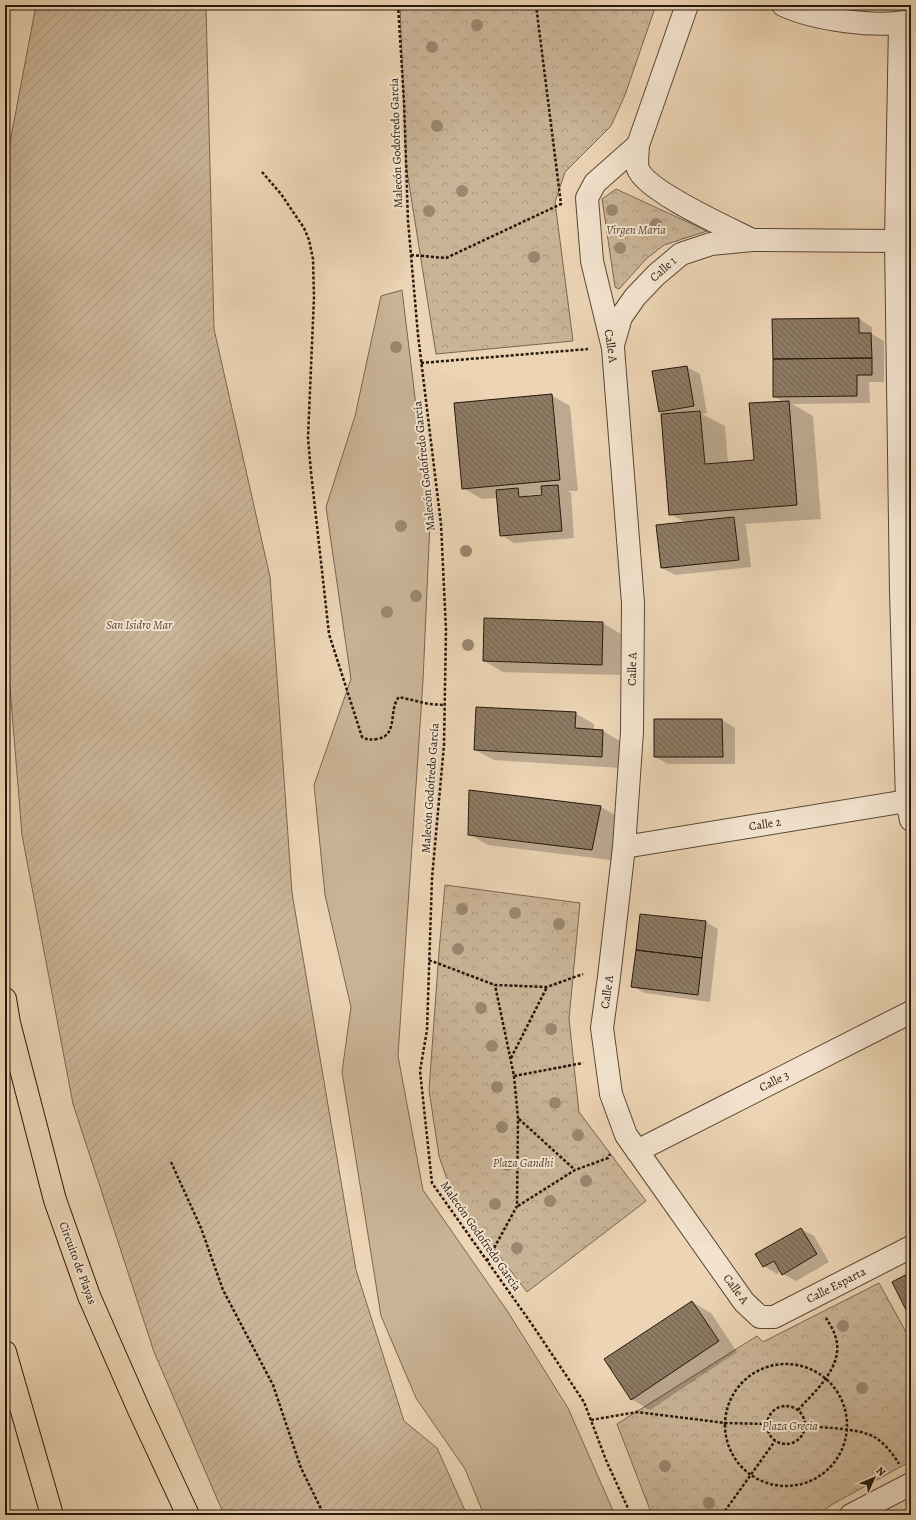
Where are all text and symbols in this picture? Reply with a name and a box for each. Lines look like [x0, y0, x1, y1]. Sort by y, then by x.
street label: Malecón Godofredo García [386, 77, 406, 209]
park label: Virgen Maria [606, 222, 666, 238]
street label: Calle 1 [646, 253, 680, 285]
street label: Calle A [600, 328, 622, 365]
street label: Malecón Godofredo García [409, 400, 439, 532]
park label: San Isidro Mar [106, 617, 173, 633]
street label: Calle A [624, 651, 640, 686]
street label: Malecón Godofredo García [417, 722, 443, 854]
street label: Calle 2 [748, 814, 783, 834]
street label: Calle A [597, 973, 617, 1010]
street label: Calle 3 [756, 1067, 792, 1095]
park label: Plaza Gandhi [493, 1155, 553, 1171]
street label: Malecón Godofredo García [437, 1178, 525, 1294]
street label: Circuito de Playas [56, 1219, 100, 1307]
street label: Calle Esparta [804, 1263, 869, 1307]
street label: Calle A [719, 1271, 753, 1308]
park label: Plaza Grecia [762, 1418, 818, 1434]
north arrow [854, 1458, 894, 1498]
text: N [873, 1463, 889, 1479]

